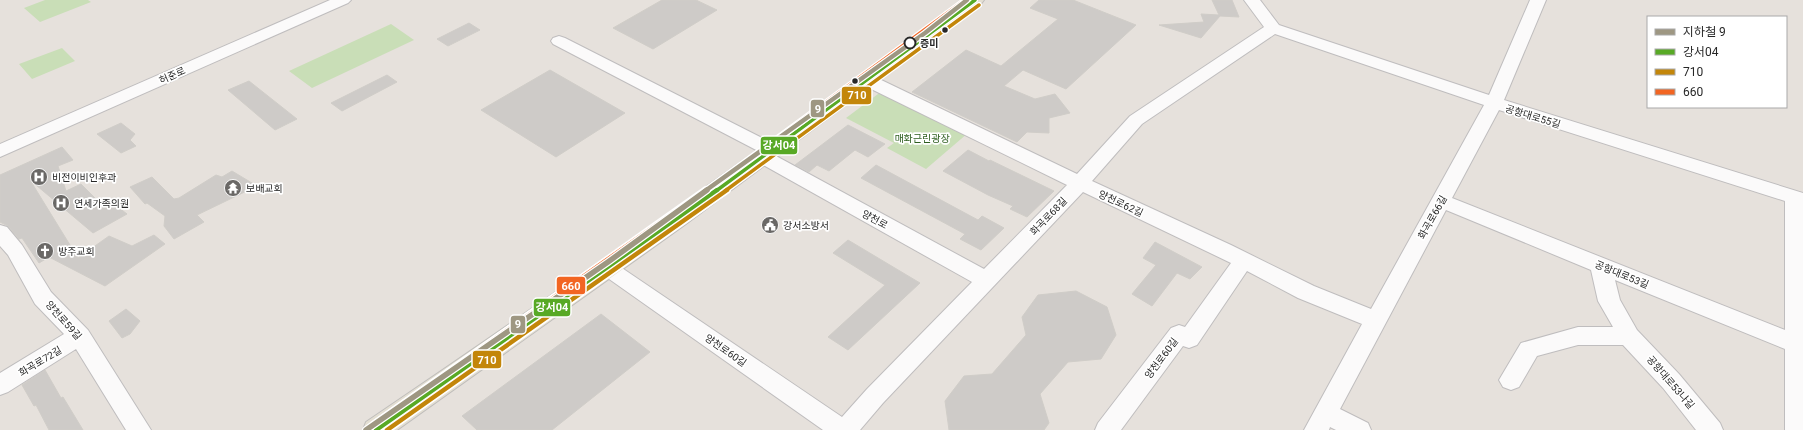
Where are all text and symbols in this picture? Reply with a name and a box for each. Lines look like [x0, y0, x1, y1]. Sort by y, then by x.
legend [1647, 16, 1787, 108]
unlabelled marker [940, 25, 950, 35]
text: 지하철 9 [1683, 25, 1726, 39]
marker: 증미 [903, 36, 917, 50]
place label: 증미 [920, 38, 938, 49]
text: 강서04 [1683, 45, 1719, 59]
street label: 허준로 [157, 65, 187, 86]
text: 710 [1683, 65, 1703, 79]
unlabelled marker [850, 76, 860, 86]
text: 660 [1683, 85, 1703, 99]
line badge: 710 [841, 86, 872, 105]
text: 710 [848, 89, 866, 102]
line badge: 9 [810, 99, 825, 118]
text: 9 [815, 103, 821, 116]
street label: 공항대로55길 [1504, 103, 1562, 130]
park label: 매화근린광장 [894, 133, 950, 144]
line badge: 강서04 [760, 136, 798, 155]
text: 강서04 [763, 139, 796, 152]
hospital icon: 비전이비인후과 [29, 167, 49, 187]
place label: 비전이비인후과 [52, 172, 116, 183]
temple icon: 보배교회 [223, 178, 243, 198]
place label: 보배교회 [246, 183, 283, 194]
street label: 양천로62길 [1097, 188, 1145, 219]
hospital icon: 연세가족의원 [51, 193, 71, 213]
street label: 화곡로66길 [1416, 194, 1449, 241]
street label: 화곡로68길 [1028, 195, 1069, 237]
place label: 연세가족의원 [74, 198, 129, 209]
street label: 양천로 [860, 208, 890, 231]
public building icon: 강서소방서 [760, 215, 780, 235]
place label: 강서소방서 [783, 220, 829, 231]
church icon: 방주교회 [35, 241, 55, 261]
place label: 방주교회 [58, 246, 95, 257]
street label: 공항대로53길 [1593, 259, 1650, 290]
line badge: 660 [556, 276, 586, 295]
text: 660 [562, 280, 580, 293]
line badge: 강서04 [533, 298, 571, 317]
street label: 양천로59길 [43, 299, 84, 342]
text: 강서04 [536, 301, 569, 314]
line badge: 9 [510, 315, 526, 334]
text: 9 [515, 318, 521, 331]
street label: 양천로60길 [703, 332, 749, 369]
street label: 양천로60길 [1143, 336, 1180, 381]
street label: 화곡로72길 [17, 344, 64, 379]
line badge: 710 [472, 350, 502, 369]
text: 710 [478, 354, 496, 367]
street label: 공항대로53나길 [1645, 354, 1697, 411]

